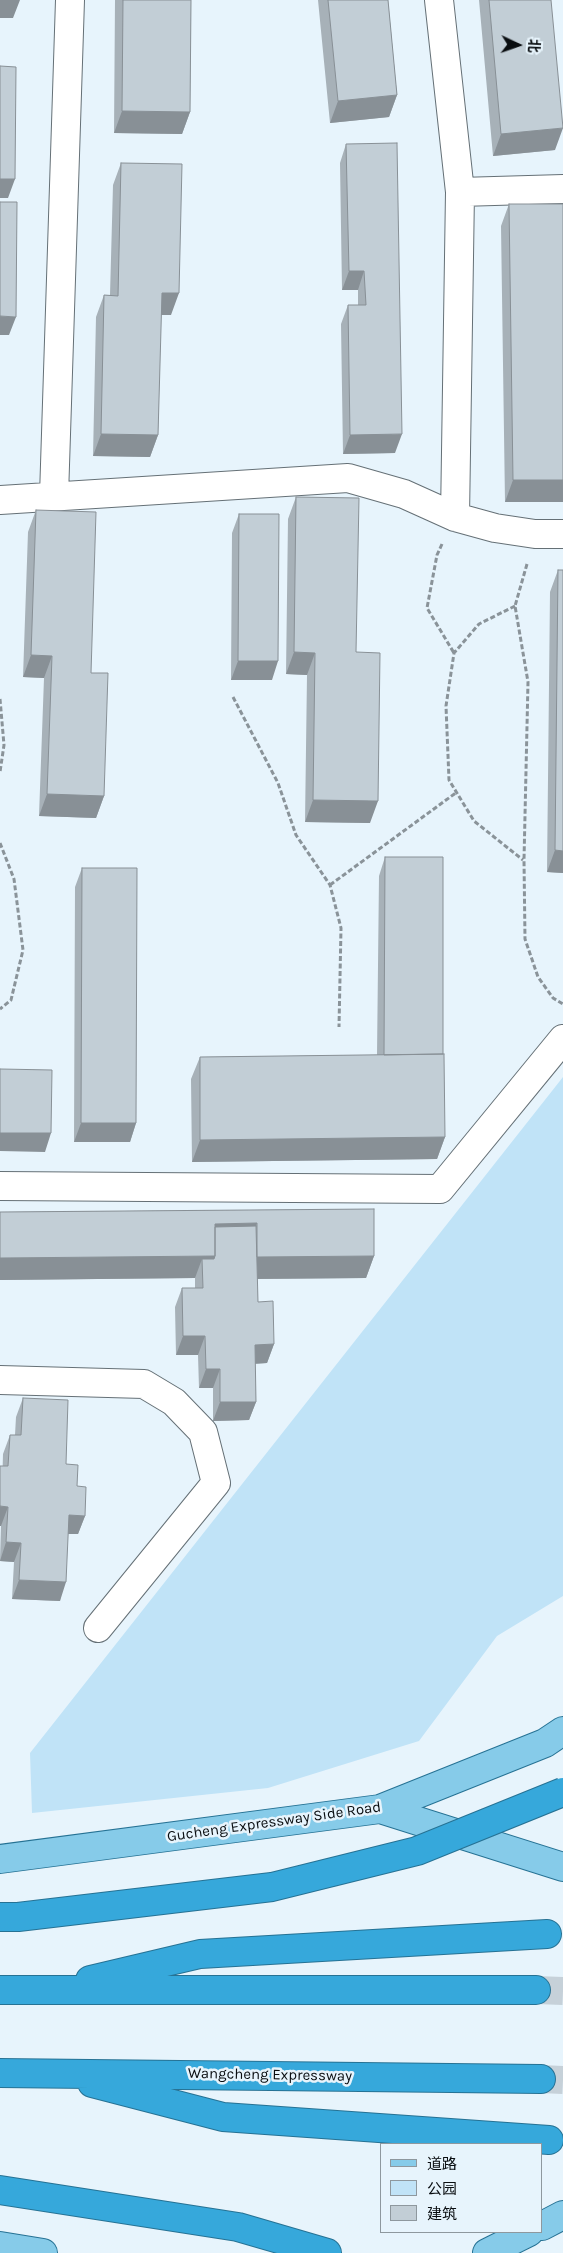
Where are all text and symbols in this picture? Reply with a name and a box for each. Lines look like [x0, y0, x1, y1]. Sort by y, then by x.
north arrow [493, 20, 543, 70]
text: 北 [525, 38, 542, 53]
street label: Gucheng Expressway Side Road [166, 1798, 382, 1846]
street label: Wangcheng Expressway [188, 2065, 352, 2085]
legend [380, 2143, 543, 2233]
text: 道路 [427, 2155, 457, 2173]
text: 公园 [427, 2180, 457, 2198]
text: 建筑 [427, 2205, 457, 2223]

